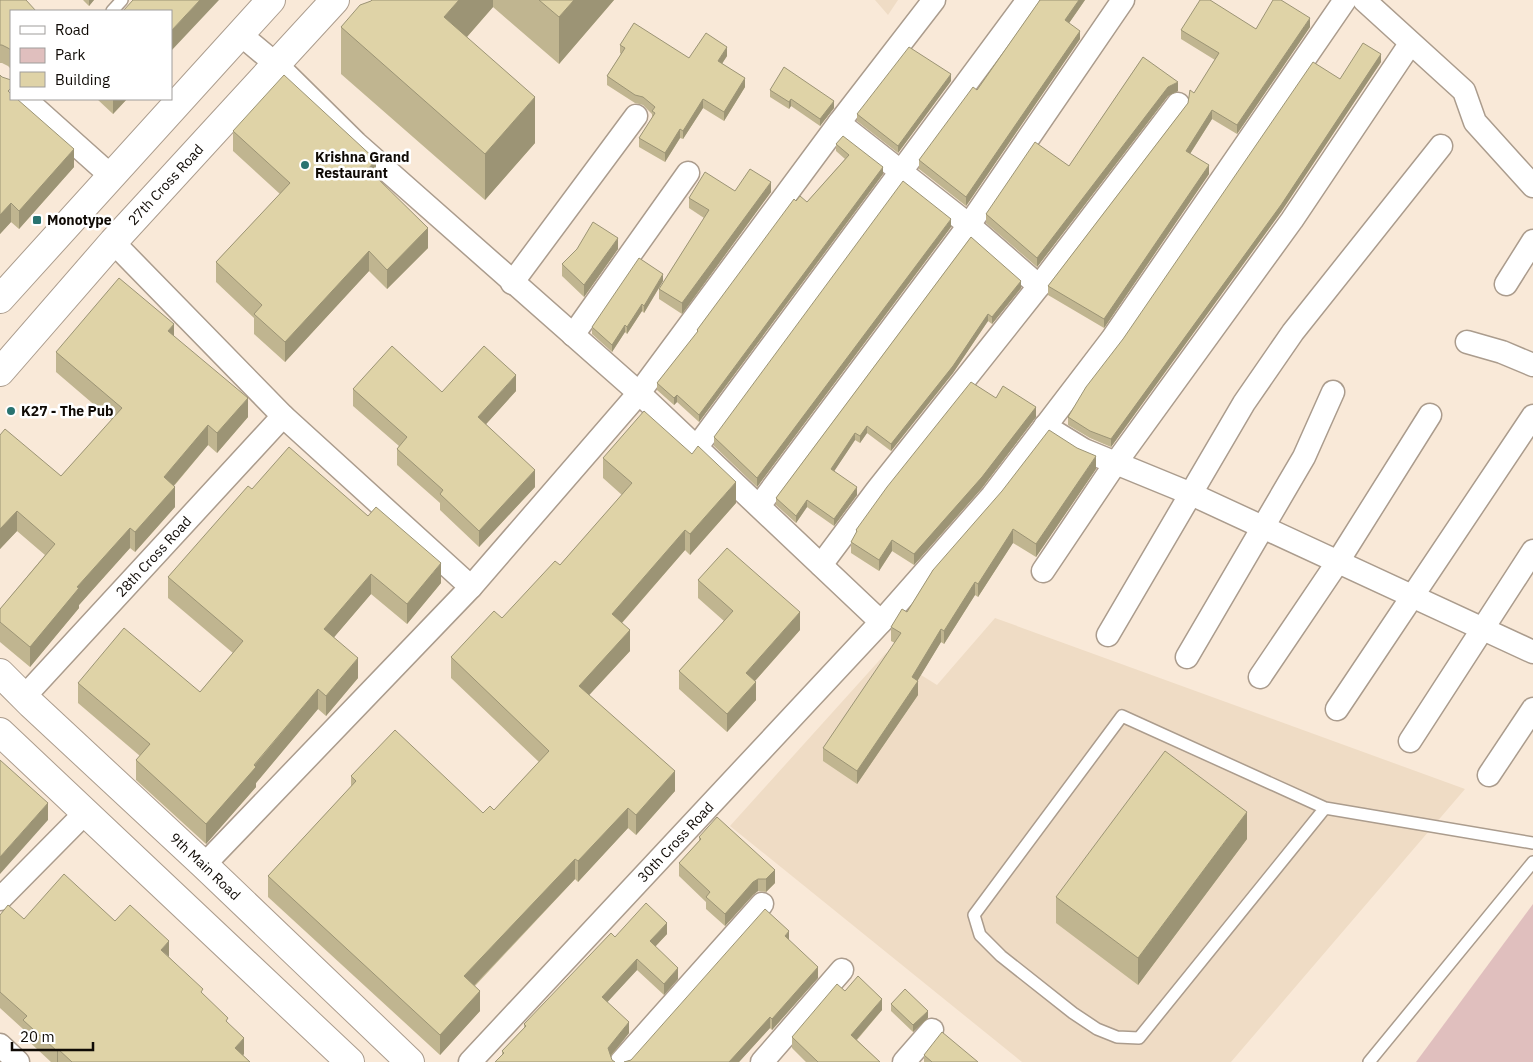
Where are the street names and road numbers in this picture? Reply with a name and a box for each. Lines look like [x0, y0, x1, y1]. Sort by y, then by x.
street label: 27th Cross Road [124, 140, 207, 229]
street label: 28th Cross Road [112, 512, 195, 601]
street label: 30th Cross Road [633, 798, 717, 886]
street label: 9th Main Road [166, 829, 244, 904]

